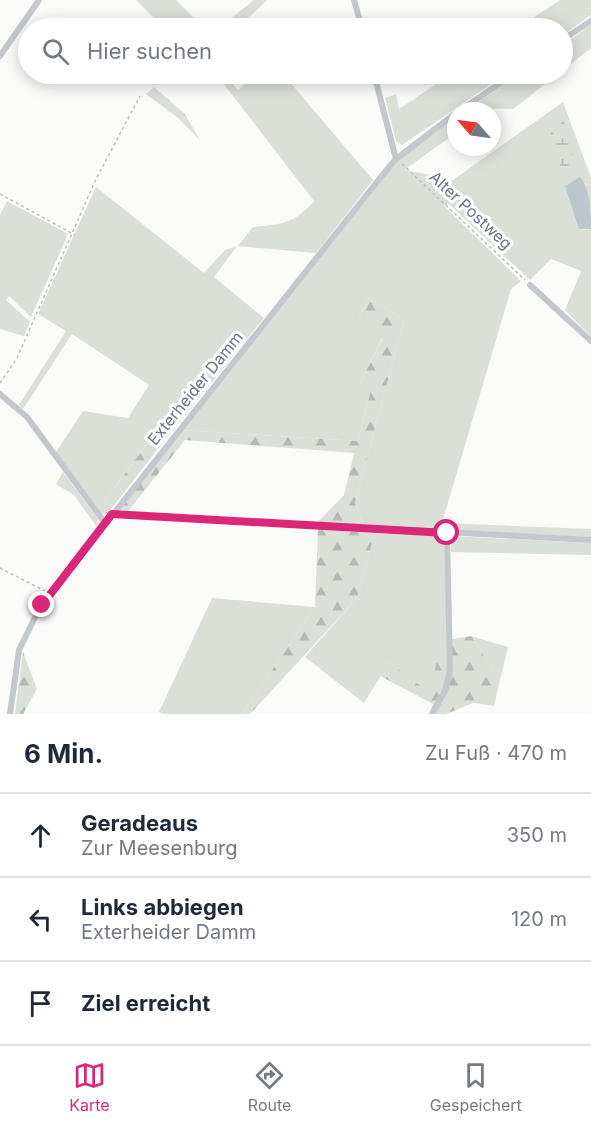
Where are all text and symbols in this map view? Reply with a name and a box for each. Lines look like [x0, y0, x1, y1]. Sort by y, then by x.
search box [18, 18, 573, 84]
icon: search [39, 35, 72, 68]
text: Hier suchen [87, 38, 212, 64]
north arrow [447, 102, 501, 156]
street label: Alter Postweg [426, 167, 516, 253]
street label: Exterheider Damm [143, 327, 247, 449]
route start [433, 519, 459, 545]
route end [28, 591, 54, 617]
text: 6 Min. [24, 738, 103, 769]
text: Zu Fuß · 470 m [425, 741, 567, 765]
text: Geradeaus [81, 810, 198, 836]
icon: ahead [24, 819, 57, 852]
text: 350 m [507, 823, 567, 847]
text: Zur Meesenburg [81, 836, 238, 860]
text: Links abbiegen [81, 894, 244, 920]
icon: left [24, 903, 57, 936]
text: 120 m [511, 907, 567, 931]
text: Exterheider Damm [81, 920, 256, 944]
icon: arrive [24, 987, 57, 1020]
text: Ziel erreicht [81, 990, 210, 1016]
tab: Karte [69, 1059, 110, 1115]
tab: Route [248, 1059, 291, 1115]
tab: Gespeichert [430, 1059, 522, 1115]

